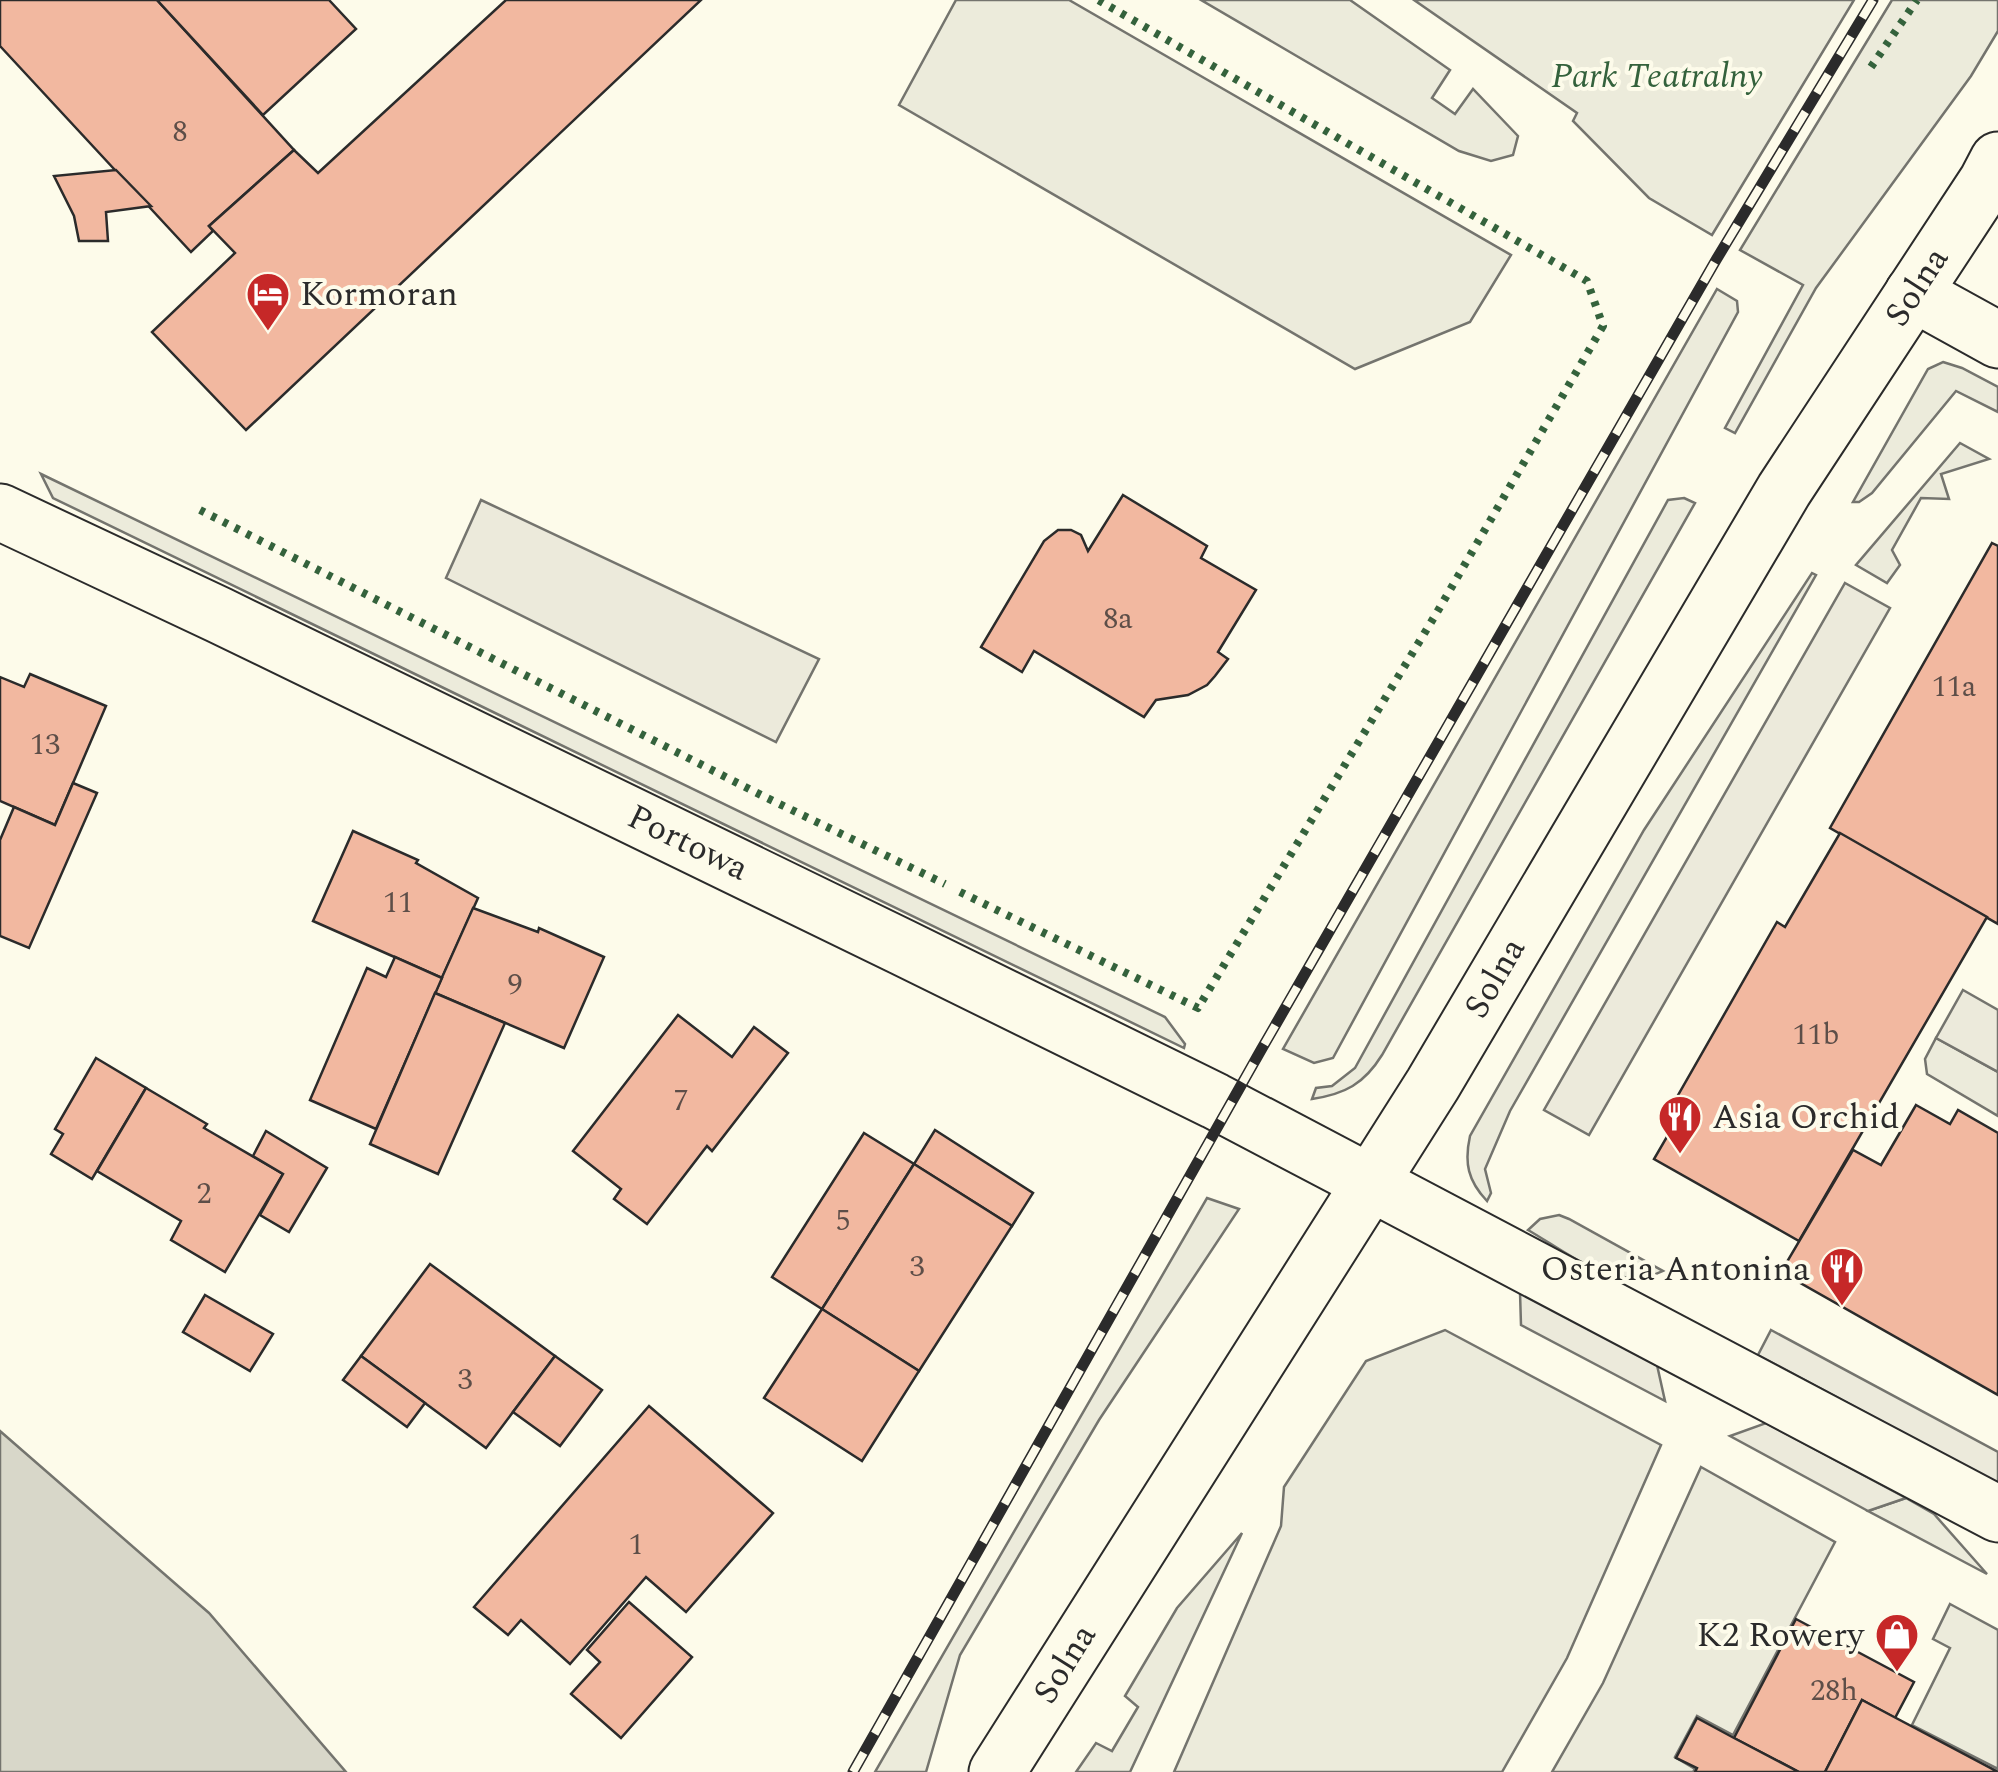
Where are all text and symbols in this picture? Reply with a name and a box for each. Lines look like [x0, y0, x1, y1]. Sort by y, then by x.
park label: Park Teatralny [1551, 50, 1763, 103]
house number: 8 [173, 109, 188, 155]
street label: Solna [1871, 237, 1963, 337]
place label: Kormoran [300, 268, 458, 321]
hotel icon: Kormoran [245, 271, 291, 332]
house number: 8a [1103, 596, 1133, 642]
house number: 11a [1932, 664, 1977, 710]
house number: 13 [30, 722, 60, 768]
street label: Portowa [618, 791, 758, 895]
house number: 11 [383, 880, 413, 926]
street label: Solna [1451, 928, 1539, 1028]
house number: 9 [508, 962, 523, 1008]
house number: 11b [1793, 1012, 1839, 1058]
house number: 7 [674, 1078, 689, 1124]
place label: Asia Orchid [1712, 1091, 1899, 1144]
restaurant icon: Asia Orchid [1657, 1094, 1703, 1155]
house number: 2 [197, 1171, 212, 1217]
house number: 5 [836, 1198, 851, 1244]
place label: Osteria Antonina [1541, 1243, 1810, 1296]
house number: 3 [910, 1244, 925, 1290]
restaurant icon: Osteria Antonina [1819, 1246, 1865, 1307]
house number: 3 [458, 1357, 473, 1403]
house number: 1 [629, 1522, 644, 1568]
place label: K2 Rowery [1697, 1609, 1865, 1662]
shop icon: K2 Rowery [1874, 1612, 1920, 1673]
street label: Solna [1020, 1614, 1110, 1714]
house number: 28h [1810, 1668, 1858, 1714]

